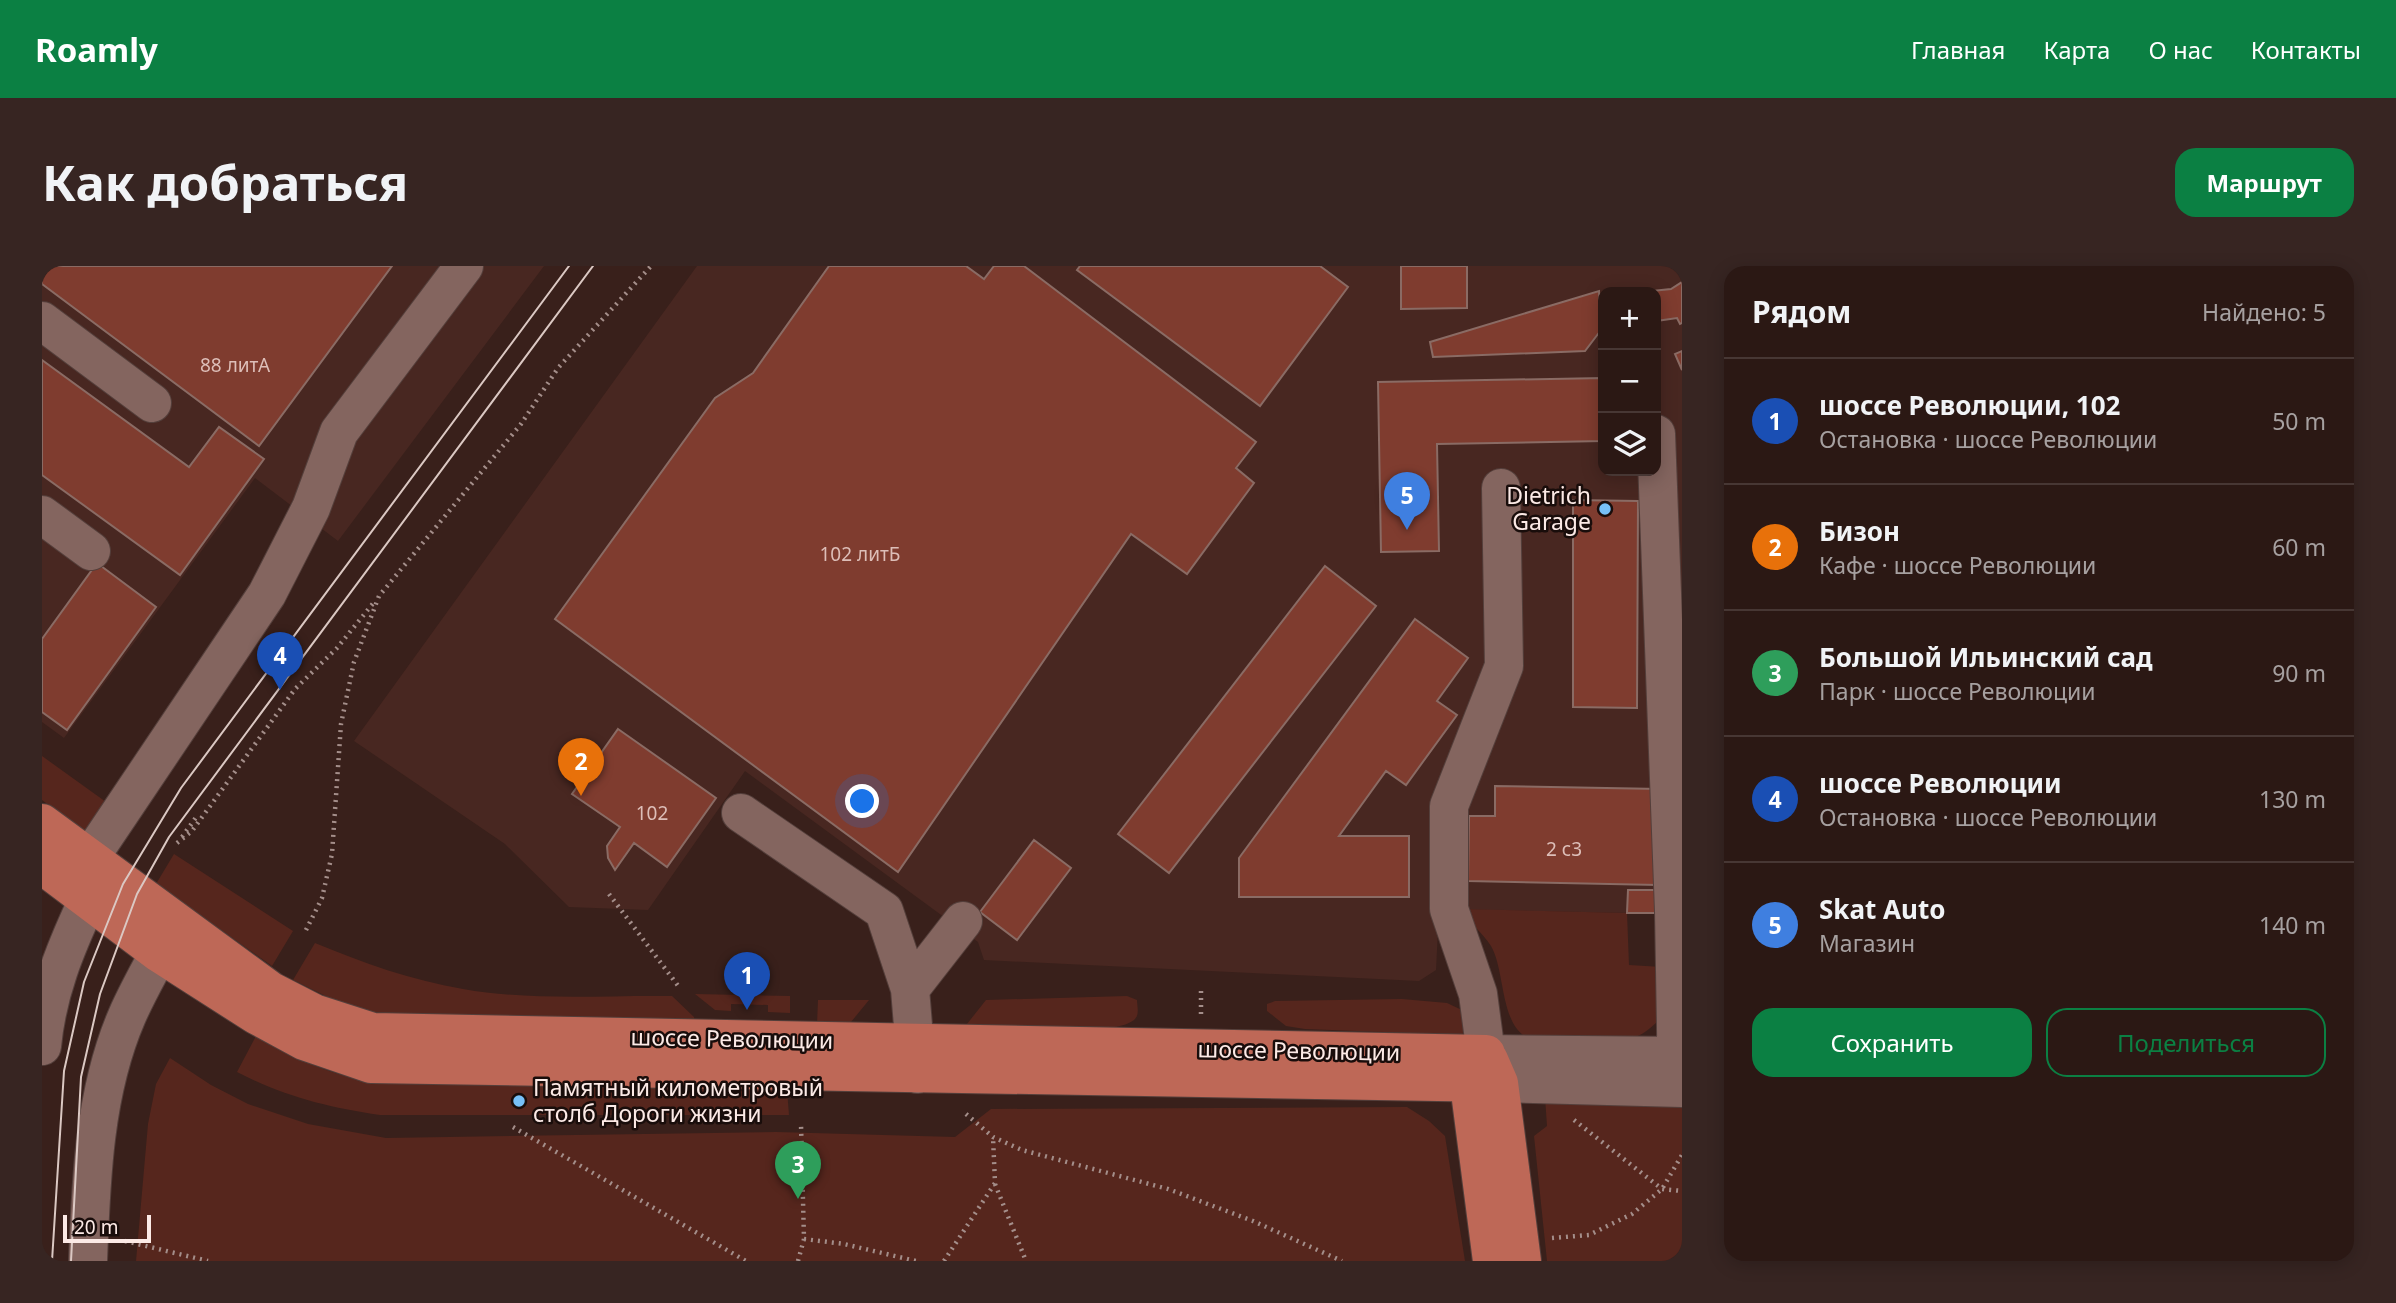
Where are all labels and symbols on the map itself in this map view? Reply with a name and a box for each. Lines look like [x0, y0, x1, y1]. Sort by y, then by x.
house number: 88 литА [200, 352, 271, 378]
pin: 5 [1384, 472, 1430, 530]
place label: Dietrich Garage [1506, 479, 1591, 537]
marker: Dietrich Garage [1597, 501, 1613, 517]
house number: 102 литБ [820, 541, 901, 567]
pin: 4 [257, 632, 303, 690]
pin: 2 [558, 738, 604, 796]
your location [845, 784, 879, 818]
house number: 102 [636, 800, 668, 826]
house number: 2 с3 [1546, 836, 1582, 862]
pin: 1 [724, 952, 770, 1010]
street label: шоссе Революции [630, 1020, 834, 1056]
street label: шоссе Революции [1197, 1032, 1401, 1068]
place label: Памятный километровый столб Дороги жизни [533, 1071, 823, 1129]
marker: Памятный километровый столб Дороги жизни [511, 1093, 527, 1109]
pin: 3 [775, 1141, 821, 1199]
scale bar [63, 1212, 150, 1244]

